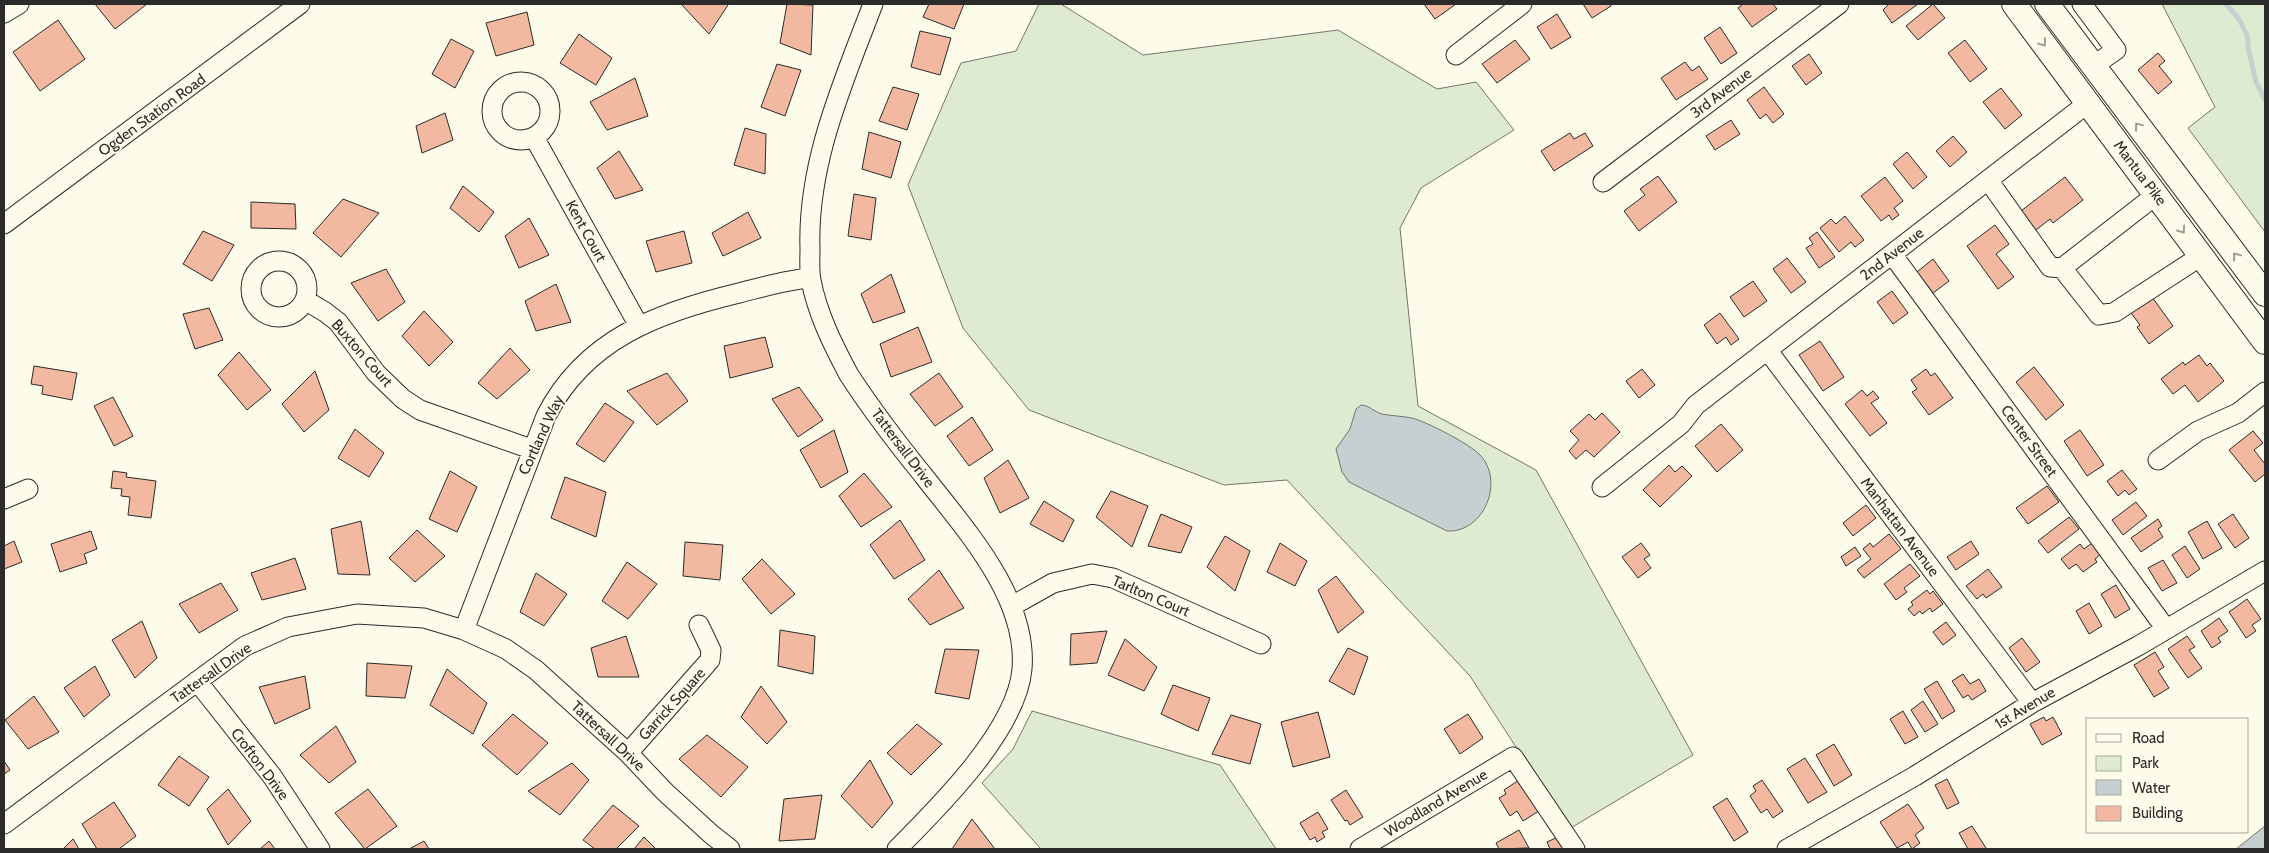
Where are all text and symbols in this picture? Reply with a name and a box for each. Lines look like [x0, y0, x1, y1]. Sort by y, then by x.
one-way arrow [2038, 37, 2046, 46]
street label: 3rd Avenue [1687, 64, 1755, 122]
street label: Ogden Station Road [95, 70, 209, 160]
one-way arrow [2135, 122, 2144, 132]
street label: Mantua Pike [2110, 137, 2170, 209]
street label: Kent Court [562, 197, 610, 265]
street label: 2nd Avenue [1857, 223, 1928, 284]
one-way arrow [2176, 224, 2185, 234]
one-way arrow [2233, 252, 2242, 262]
street label: Buxton Court [328, 315, 396, 391]
street label: Cortland Way [515, 392, 568, 478]
street label: Center Street [1997, 402, 2061, 480]
street label: Tattersall Drive [867, 405, 939, 491]
street label: Manhattan Avenue [1857, 474, 1943, 580]
street label: Tarlton Court [1110, 572, 1192, 620]
street label: Tattersall Drive [167, 638, 255, 707]
street label: Garrick Square [635, 664, 709, 744]
street label: 1st Avenue [1992, 683, 2059, 733]
street label: Tattersall Drive [567, 697, 649, 775]
legend [2086, 718, 2249, 833]
street label: Crofton Drive [227, 724, 293, 804]
text: Road [2132, 729, 2165, 747]
text: Park [2132, 754, 2159, 772]
street label: Woodland Avenue [1381, 765, 1491, 841]
text: Water [2132, 779, 2170, 797]
text: Building [2132, 804, 2183, 822]

